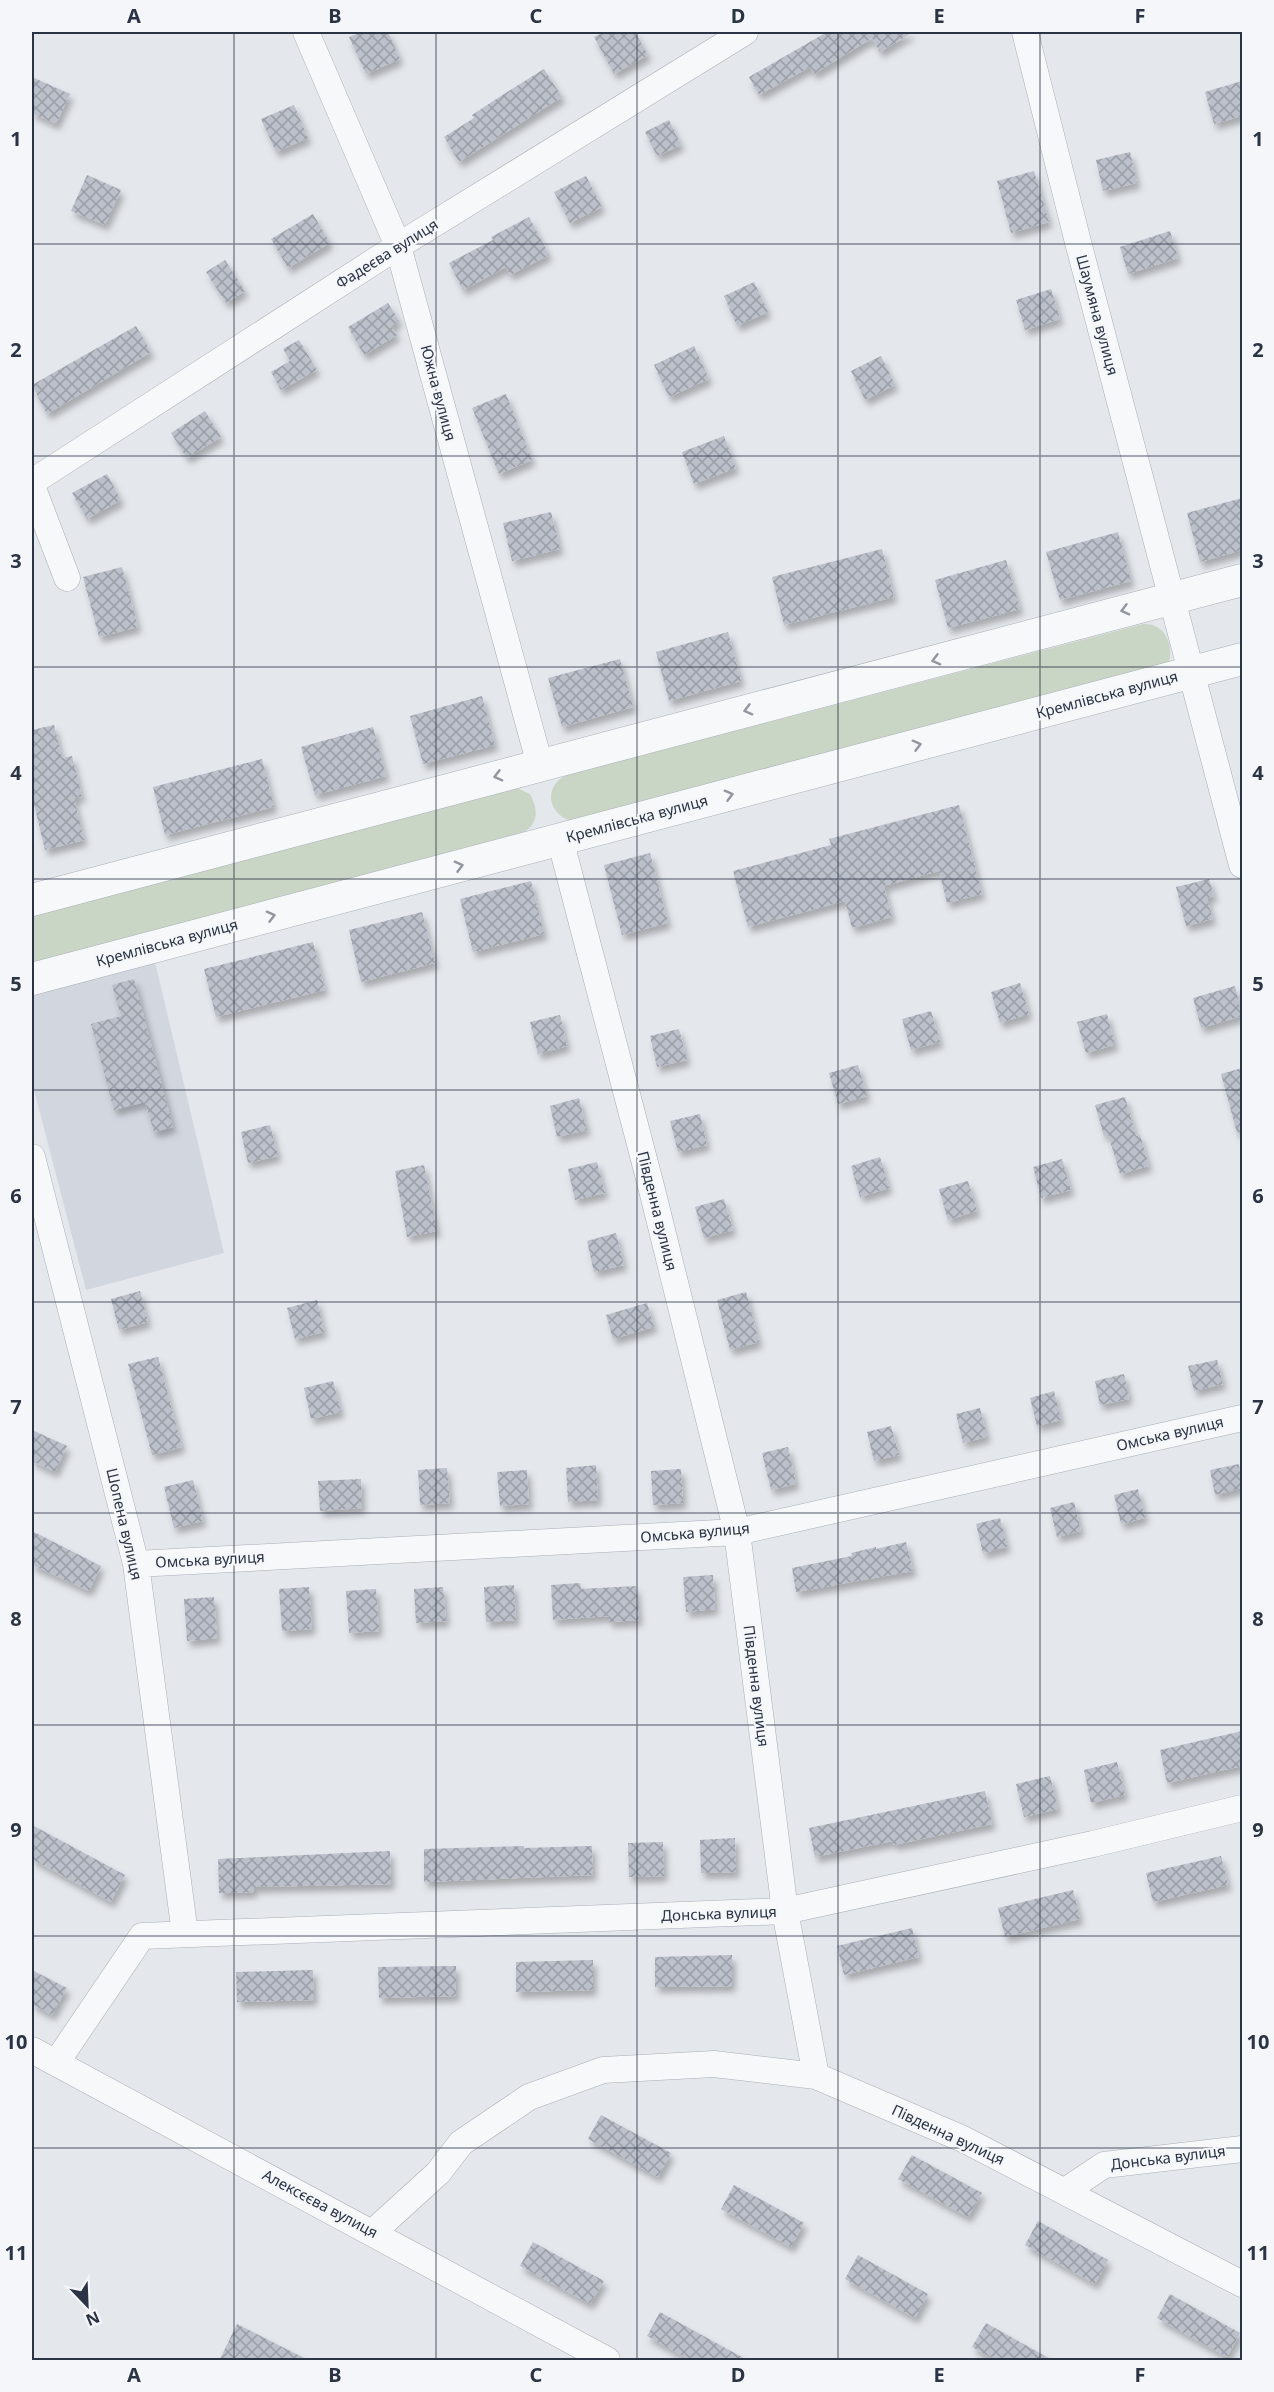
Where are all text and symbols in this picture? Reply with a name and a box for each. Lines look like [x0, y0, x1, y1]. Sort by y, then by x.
text: A [127, 2, 141, 29]
text: B [328, 2, 342, 29]
text: C [530, 2, 543, 29]
text: D [731, 2, 745, 29]
text: E [933, 2, 945, 29]
text: F [1135, 2, 1145, 29]
text: 1 [10, 125, 22, 152]
text: 1 [1252, 125, 1264, 152]
street label: Фадеєва вулиця [331, 214, 441, 293]
street label: Шаумяна вулиця [1072, 252, 1124, 377]
text: 2 [10, 336, 22, 363]
text: 2 [1252, 336, 1264, 363]
street label: Южна вулиця [417, 342, 461, 443]
text: 3 [10, 547, 22, 574]
text: 3 [1252, 547, 1264, 574]
one-way arrow [1120, 603, 1130, 616]
one-way arrow [931, 653, 941, 666]
street label: Кремлівська вулиця [1034, 665, 1180, 723]
one-way arrow [743, 703, 753, 716]
one-way arrow [912, 740, 922, 752]
text: 4 [10, 759, 22, 786]
text: 4 [1252, 759, 1264, 786]
one-way arrow [493, 769, 503, 782]
street label: Кремлівська вулиця [564, 789, 710, 847]
one-way arrow [724, 789, 734, 802]
one-way arrow [453, 861, 464, 873]
one-way arrow [265, 911, 276, 923]
street label: Кремлівська вулиця [94, 913, 240, 971]
text: 5 [10, 970, 22, 997]
text: 5 [1252, 970, 1264, 997]
street label: Південна вулиця [633, 1149, 682, 1273]
text: 6 [10, 1182, 22, 1209]
text: 6 [1252, 1182, 1264, 1209]
text: 7 [10, 1393, 22, 1420]
text: 7 [1252, 1393, 1264, 1420]
street label: Омська вулиця [1114, 1411, 1225, 1455]
street label: Шопена вулиця [102, 1466, 148, 1582]
street label: Омська вулиця [639, 1517, 750, 1547]
street label: Омська вулиця [155, 1546, 265, 1572]
text: 8 [10, 1605, 22, 1632]
text: 8 [1252, 1605, 1264, 1632]
street label: Південна вулиця [740, 1624, 774, 1748]
text: 9 [10, 1816, 22, 1843]
text: 9 [1252, 1816, 1264, 1843]
street label: Донська вулиця [661, 1901, 777, 1925]
text: 10 [5, 2028, 27, 2055]
text: 10 [1247, 2028, 1269, 2055]
street label: Південна вулиця [889, 2099, 1008, 2169]
street label: Донська вулиця [1109, 2140, 1227, 2174]
street label: Алексєєва вулиця [259, 2164, 382, 2242]
text: 11 [5, 2239, 27, 2266]
text: 11 [1247, 2239, 1269, 2266]
north arrow [57, 2275, 117, 2335]
text: N [83, 2306, 103, 2331]
text: A [127, 2361, 141, 2388]
text: B [328, 2361, 342, 2388]
text: C [530, 2361, 543, 2388]
text: D [731, 2361, 745, 2388]
text: E [933, 2361, 945, 2388]
text: F [1135, 2361, 1145, 2388]

